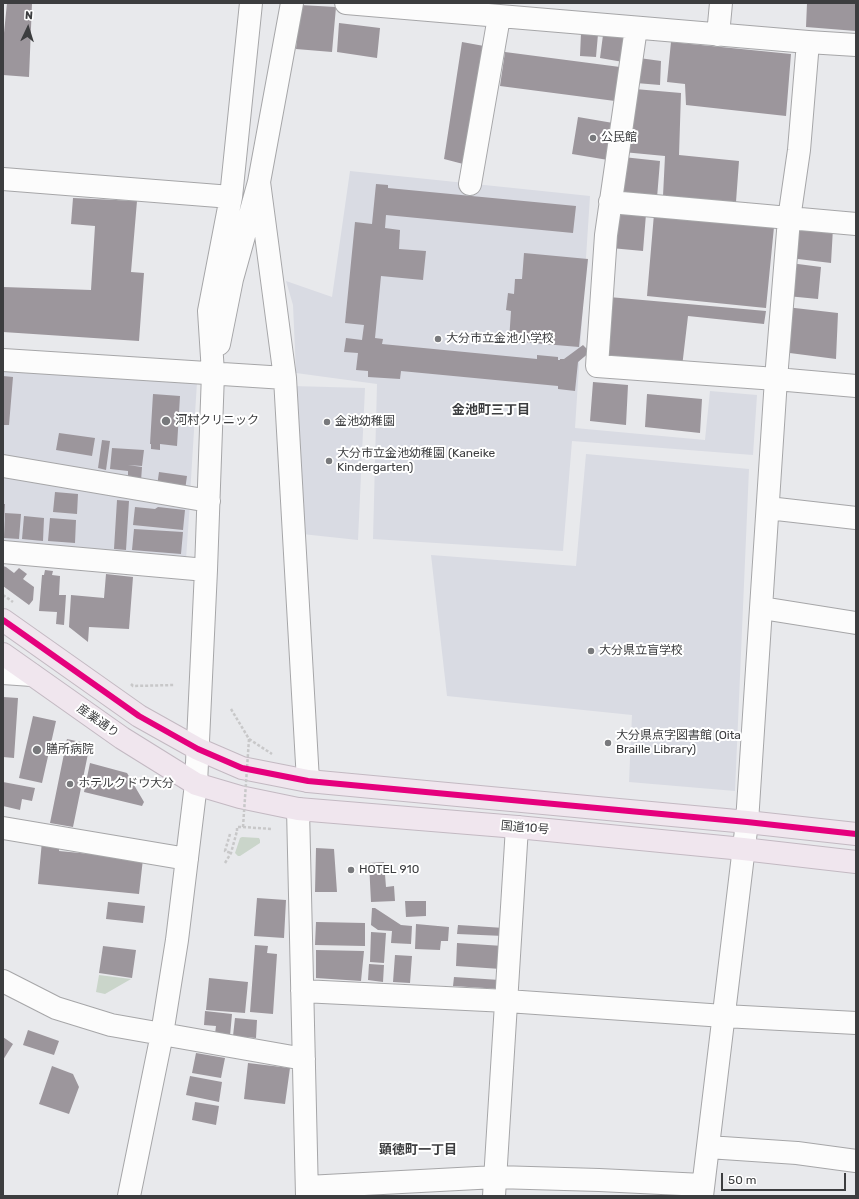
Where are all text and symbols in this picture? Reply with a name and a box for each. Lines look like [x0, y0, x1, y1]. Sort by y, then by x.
north arrow [8, 8, 48, 48]
text: N [24, 9, 33, 22]
place label: 公民館 [601, 131, 637, 145]
marker: 公民館 [588, 133, 598, 143]
place label: 大分市立金池小学校 [446, 332, 554, 346]
marker: 大分市立金池小学校 [433, 334, 443, 344]
district label: 金池町三丁目 [452, 402, 530, 418]
place label: 河村クリニック [175, 414, 259, 428]
marker: 河村クリニック [160, 415, 172, 427]
place label: 金池幼稚園 [335, 415, 395, 429]
marker: 金池幼稚園 [322, 417, 332, 427]
place label: 大分市立金池幼稚園 (Kaneike Kindergarten) [337, 447, 495, 475]
marker: 大分市立金池幼稚園 (Kaneike Kindergarten) [324, 456, 334, 466]
place label: 大分県立盲学校 [599, 644, 683, 658]
marker: 大分県立盲学校 [586, 646, 596, 656]
street label: 産業通り [74, 701, 122, 741]
place label: 大分県点字図書館 (Oita Braille Library) [616, 729, 741, 757]
marker: 大分県点字図書館 (Oita Braille Library) [603, 738, 613, 748]
place label: 膳所病院 [46, 743, 94, 757]
marker: 膳所病院 [31, 744, 43, 756]
place label: ホテルクドウ大分 [78, 777, 174, 791]
marker: ホテルクドウ大分 [65, 779, 75, 789]
street label: 国道10号 [500, 819, 550, 837]
place label: HOTEL 910 [359, 863, 419, 877]
marker: HOTEL 910 [346, 865, 356, 875]
district label: 顕徳町一丁目 [379, 1142, 457, 1158]
scale bar [723, 1165, 848, 1191]
text: 50 m [728, 1173, 756, 1187]

